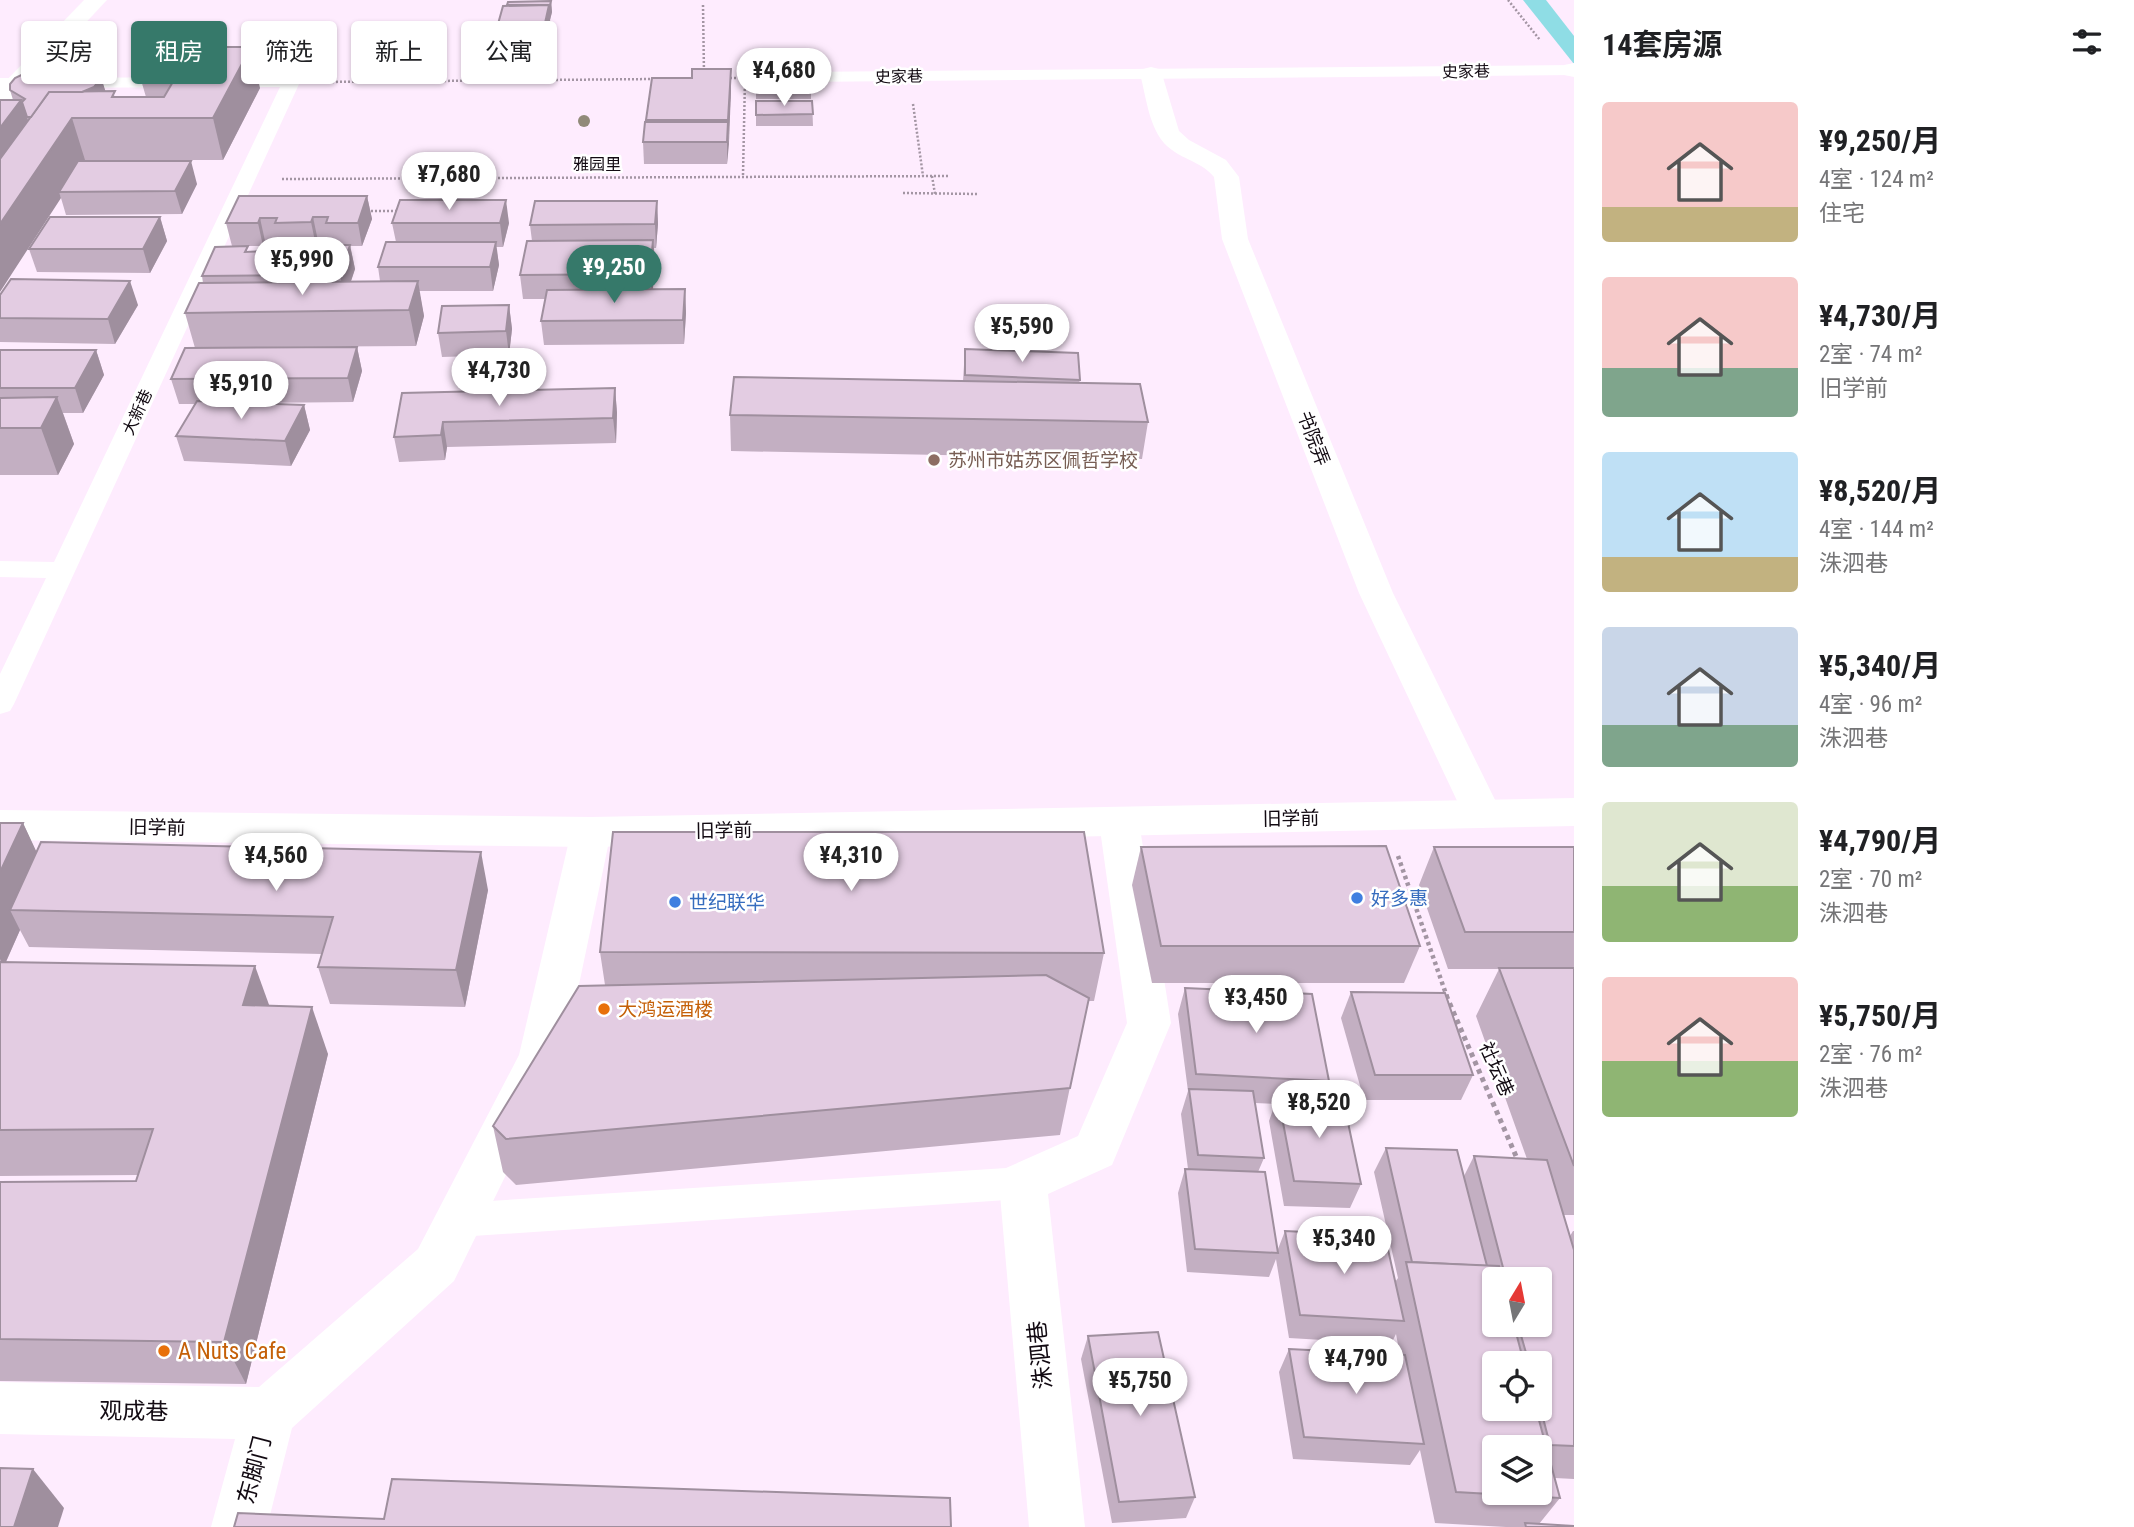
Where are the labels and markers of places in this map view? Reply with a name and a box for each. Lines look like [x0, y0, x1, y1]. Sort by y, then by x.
pin: ¥4,680 [727, 48, 841, 108]
pin: ¥7,680 [392, 152, 506, 212]
pin: ¥5,990 [245, 238, 359, 297]
pin: ¥9,250 [557, 246, 671, 305]
pin: ¥5,590 [965, 304, 1079, 364]
pin: ¥4,730 [442, 348, 556, 408]
pin: ¥5,910 [184, 362, 298, 421]
place label: 苏州市姑苏区佩哲学校 [948, 449, 1138, 472]
marker: 苏州市姑苏区佩哲学校 [926, 452, 942, 468]
pin: ¥4,560 [219, 834, 333, 893]
pin: ¥4,310 [794, 834, 908, 893]
place label: 好多惠 [1371, 887, 1428, 910]
marker: 好多惠 [1349, 890, 1365, 906]
place label: 世纪联华 [689, 891, 765, 914]
marker: 世纪联华 [667, 894, 683, 910]
pin: ¥3,450 [1199, 976, 1313, 1035]
place label: 大鸿运酒楼 [618, 998, 713, 1021]
marker: 大鸿运酒楼 [596, 1001, 612, 1017]
pin: ¥8,520 [1262, 1080, 1376, 1140]
pin: ¥5,340 [1287, 1216, 1401, 1276]
pin: ¥4,790 [1299, 1336, 1413, 1396]
place label: A Nuts Cafe [178, 1338, 286, 1365]
marker: A Nuts Cafe [156, 1343, 172, 1359]
pin: ¥5,750 [1083, 1358, 1197, 1418]

